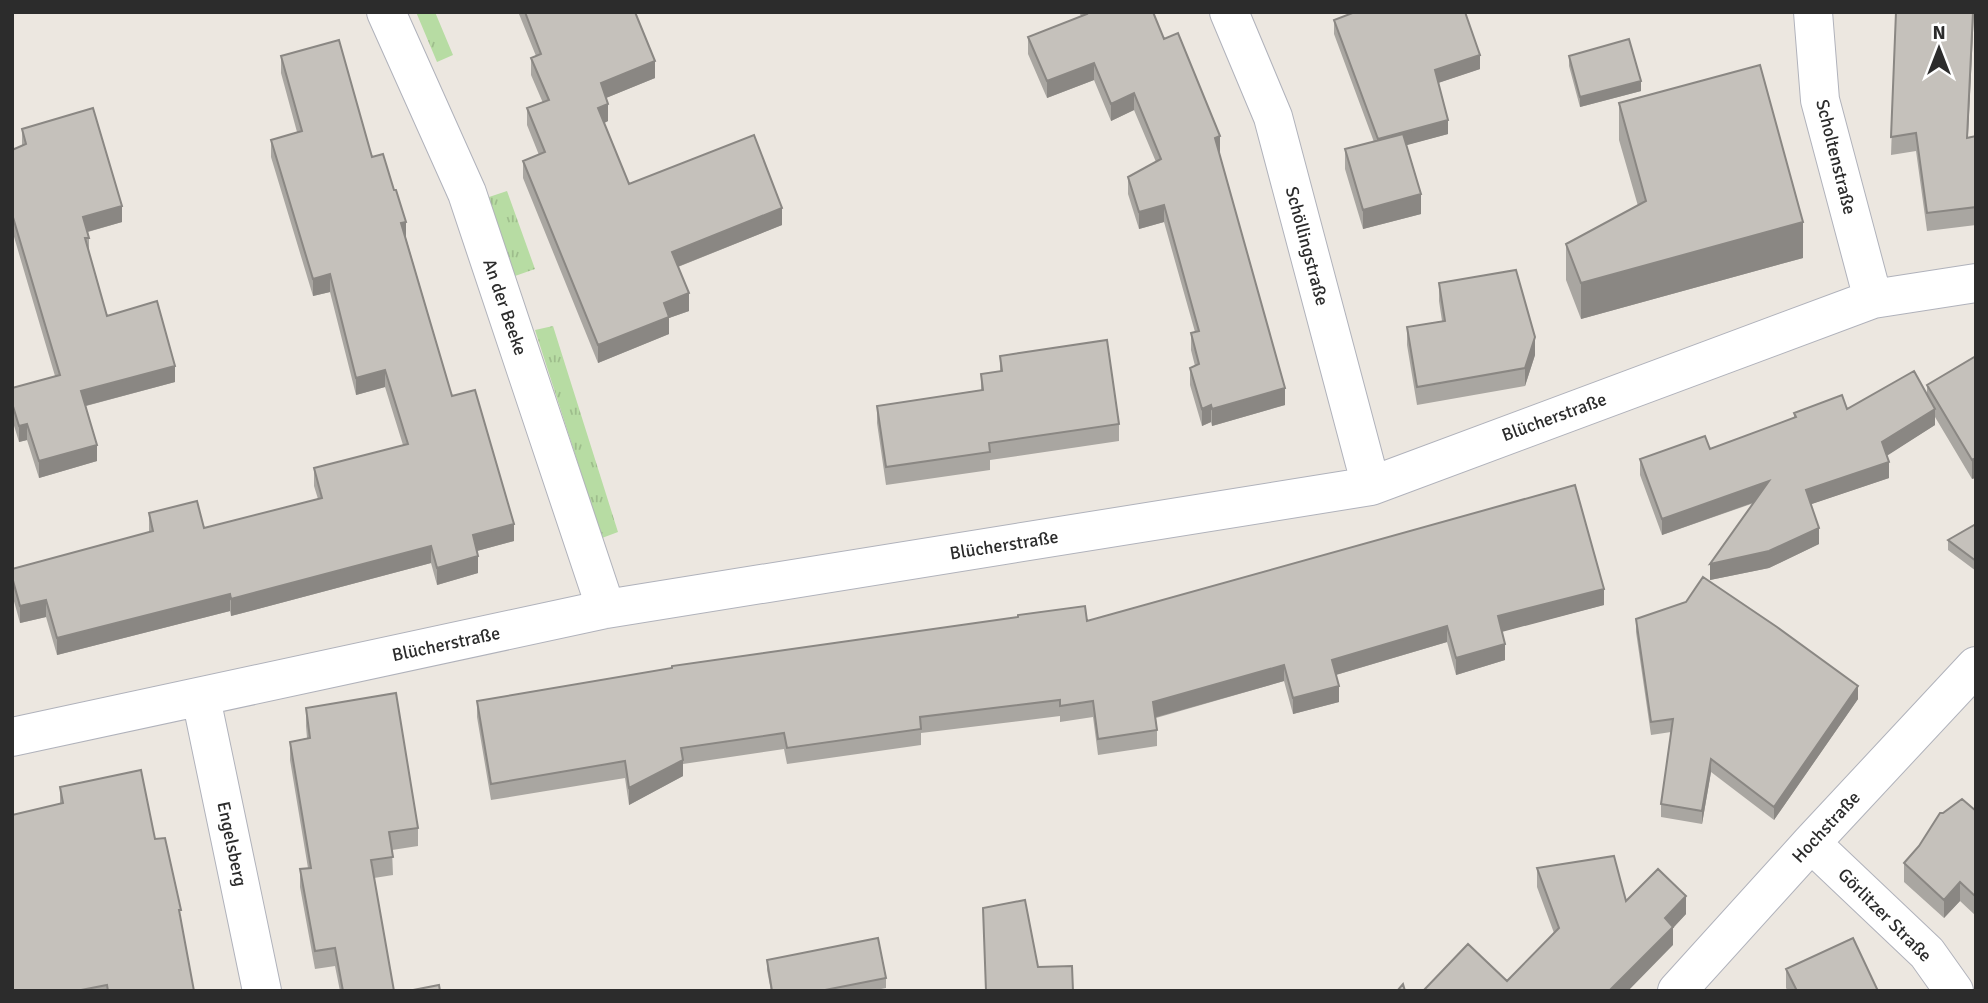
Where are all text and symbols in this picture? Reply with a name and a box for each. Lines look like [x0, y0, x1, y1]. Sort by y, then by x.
north arrow [1904, 14, 1974, 84]
text: N [1932, 21, 1946, 45]
street label: Scholtenstraße [1811, 97, 1861, 217]
street label: Schöllingstraße [1281, 184, 1333, 308]
street label: An der Beeke [478, 256, 532, 358]
street label: Blücherstraße [1499, 388, 1609, 446]
street label: Blücherstraße [948, 526, 1060, 564]
street label: Blücherstraße [390, 622, 502, 666]
street label: Hochstraße [1787, 787, 1865, 867]
street label: Engelsberg [212, 800, 252, 888]
street label: Görlitzer Straße [1833, 863, 1937, 967]

